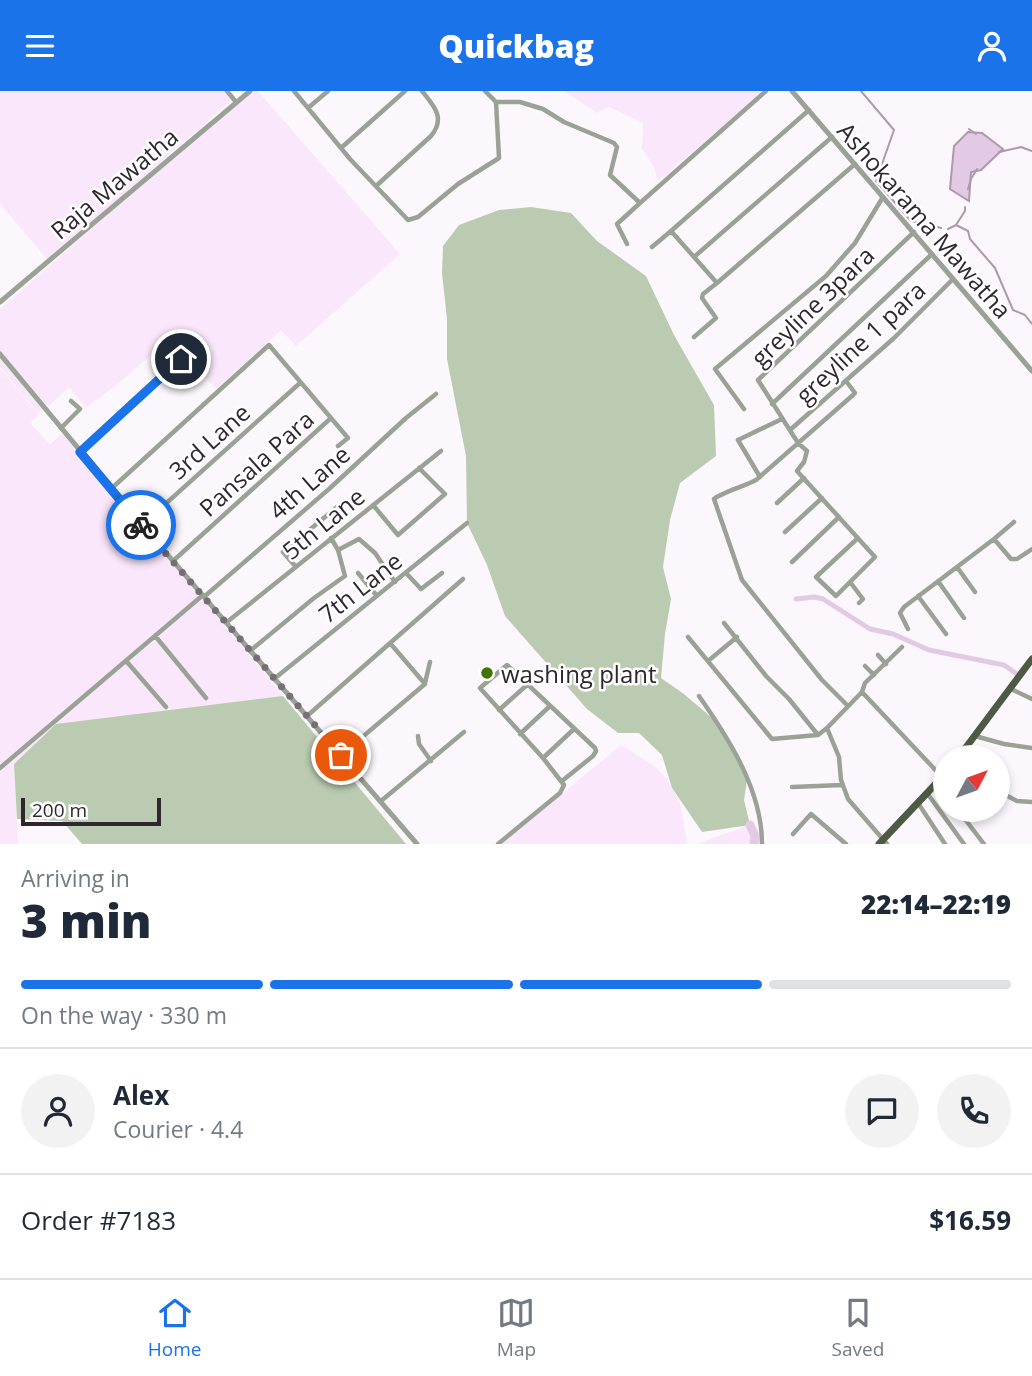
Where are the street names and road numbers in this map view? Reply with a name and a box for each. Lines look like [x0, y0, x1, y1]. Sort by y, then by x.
street label: Ashokarama Mawatha [830, 115, 1020, 325]
street label: Raja Mawatha [43, 120, 185, 246]
street label: greyline 3para [743, 239, 881, 373]
street label: greyline 1 para [788, 273, 932, 411]
street label: 3rd Lane [161, 396, 257, 486]
street label: Pansala Para [192, 403, 320, 523]
street label: 4th Lane [261, 438, 357, 526]
street label: 5th Lane [275, 480, 371, 566]
street label: 7th Lane [312, 544, 408, 630]

